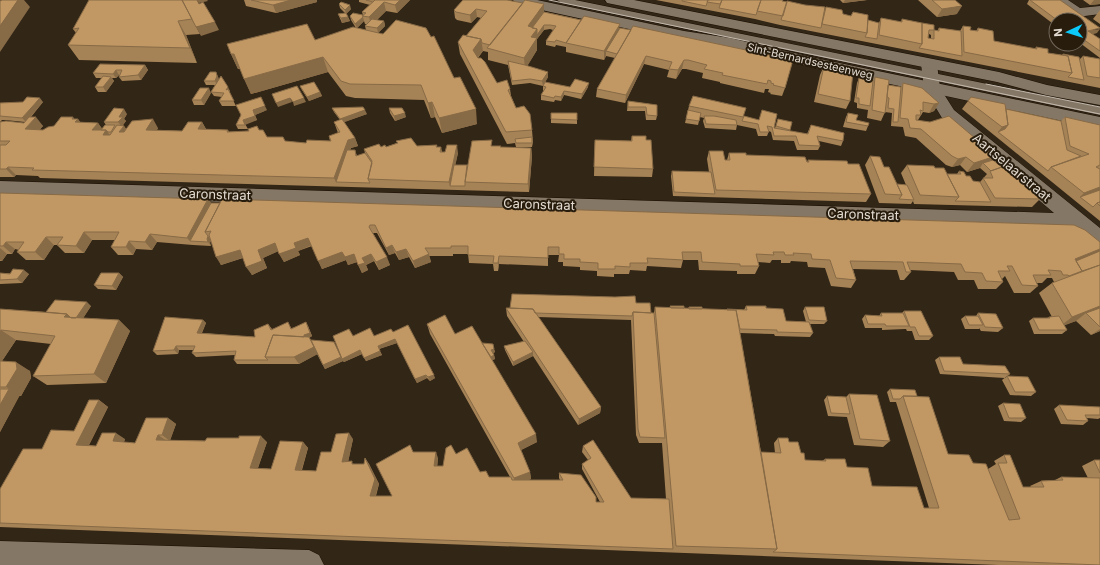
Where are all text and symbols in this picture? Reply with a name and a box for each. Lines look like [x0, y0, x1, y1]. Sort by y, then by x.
north arrow [1048, 12, 1088, 52]
text: N [1051, 28, 1065, 37]
street label: Sint-Bernardsesteenweg [746, 40, 874, 82]
street label: Aartselaarstraat [970, 130, 1054, 204]
street label: Caronstraat [179, 185, 251, 203]
street label: Caronstraat [503, 195, 575, 213]
street label: Caronstraat [827, 205, 899, 223]

